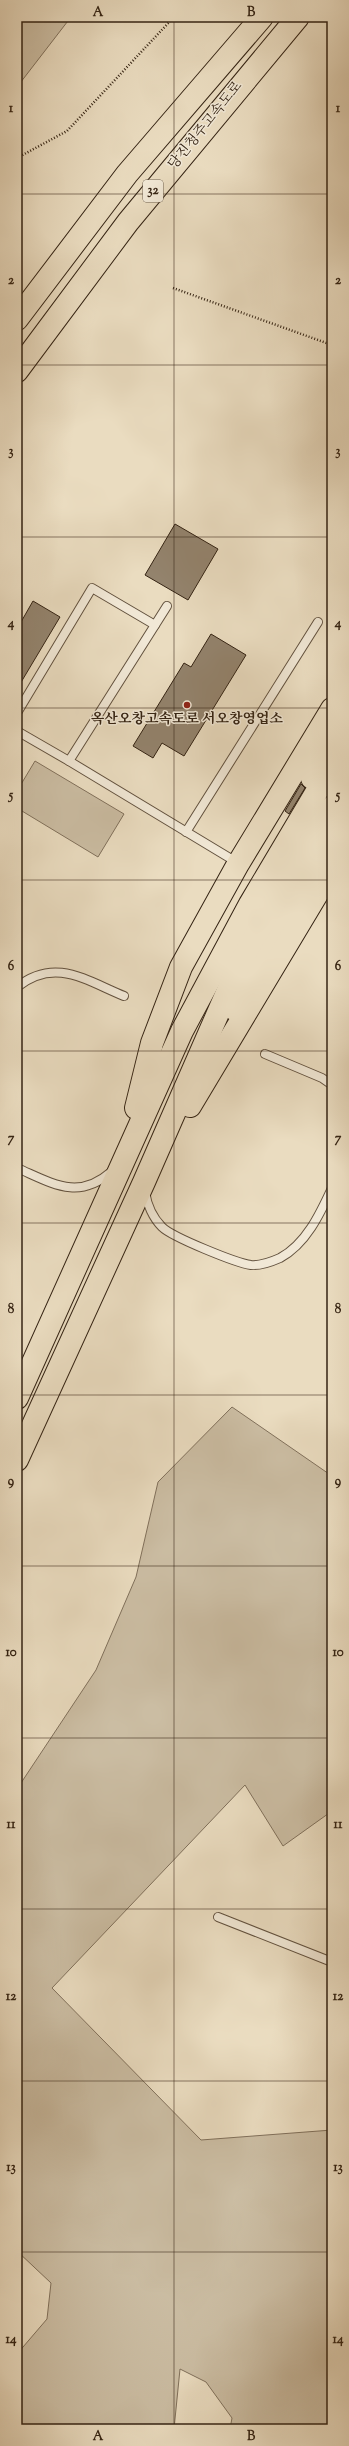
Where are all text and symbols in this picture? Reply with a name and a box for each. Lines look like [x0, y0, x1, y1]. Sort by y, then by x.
text: A [93, 4, 104, 22]
text: B [247, 4, 256, 22]
street label: 당진청주고속도로 [164, 77, 248, 174]
text: 1 [9, 100, 14, 118]
text: 1 [336, 100, 341, 118]
road number: 32 [143, 180, 163, 202]
text: 2 [8, 272, 15, 290]
text: 2 [335, 272, 342, 290]
text: 3 [8, 443, 14, 461]
text: 3 [335, 443, 341, 461]
text: 4 [7, 615, 15, 633]
text: 4 [334, 615, 342, 633]
marker: 옥산오창고속도로 서오창영업소 [182, 700, 192, 710]
place label: 옥산오창고속도로 서오창영업소 [91, 710, 284, 730]
text: 5 [8, 787, 14, 805]
text: 5 [335, 787, 341, 805]
text: 6 [8, 958, 15, 976]
text: 6 [335, 958, 342, 976]
text: 7 [8, 1130, 15, 1148]
text: 7 [335, 1130, 342, 1148]
text: 8 [8, 1301, 15, 1319]
text: 8 [335, 1301, 342, 1319]
text: 9 [8, 1473, 15, 1491]
text: 9 [335, 1473, 342, 1491]
text: 10 [5, 1644, 17, 1662]
text: 10 [332, 1644, 344, 1662]
text: 11 [7, 1816, 16, 1834]
text: 11 [334, 1816, 343, 1834]
text: 12 [6, 1988, 17, 2006]
text: 12 [333, 1988, 344, 2006]
text: 13 [6, 2159, 16, 2177]
text: 13 [333, 2159, 343, 2177]
text: 14 [6, 2331, 17, 2349]
text: 14 [333, 2331, 344, 2349]
text: A [93, 2428, 104, 2446]
text: B [247, 2428, 256, 2446]

